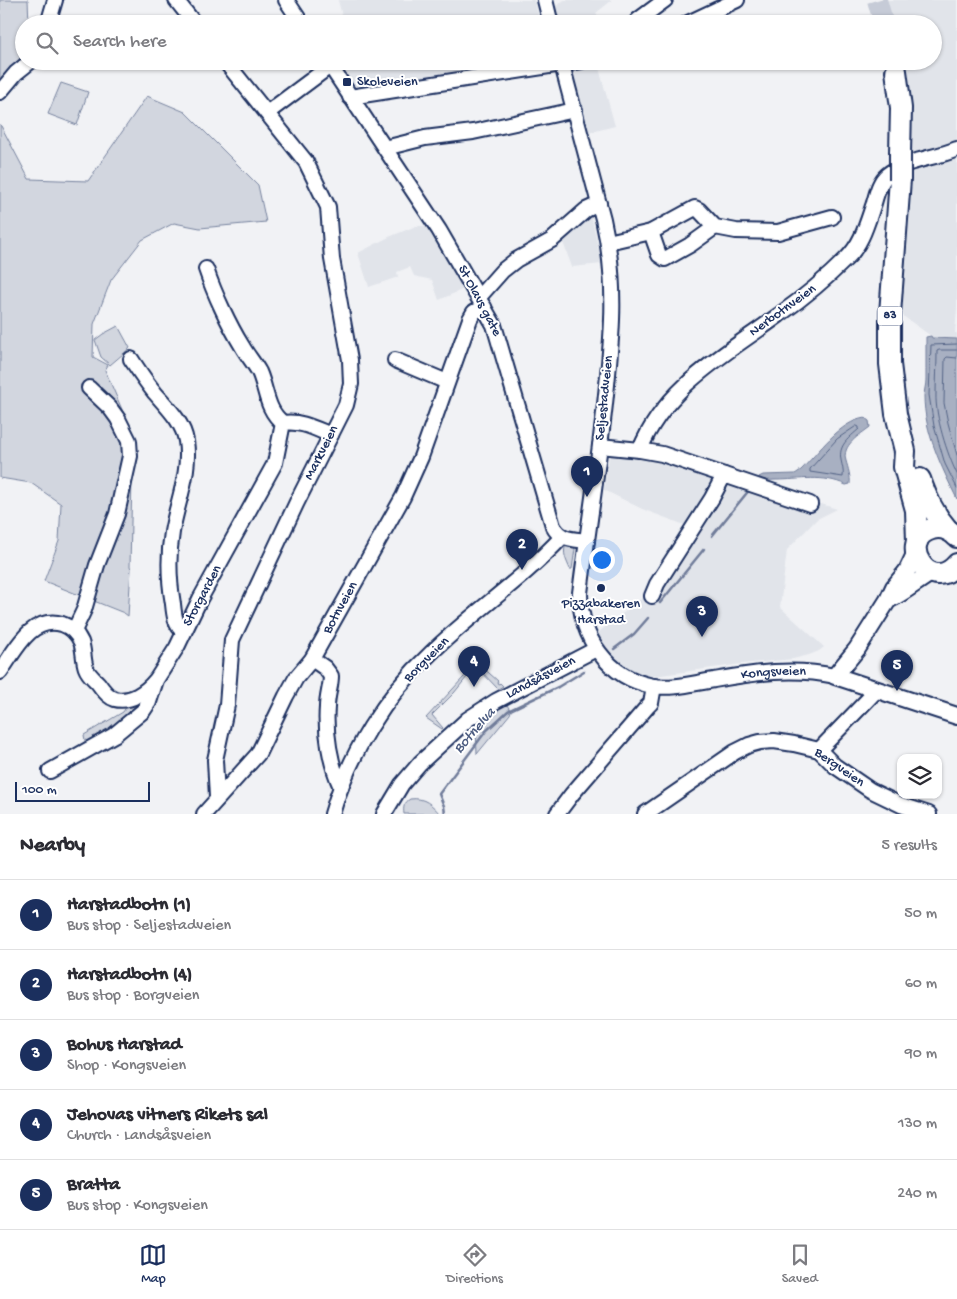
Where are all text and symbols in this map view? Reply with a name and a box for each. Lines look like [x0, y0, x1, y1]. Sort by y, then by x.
search box [15, 15, 942, 70]
icon: search [33, 29, 61, 57]
text: Search here [73, 31, 167, 54]
place label: Skoleveien [357, 74, 418, 91]
marker: Skoleveien [341, 76, 353, 88]
street label: St Olavs gate [453, 263, 505, 340]
street label: Nerbotnveien [746, 281, 820, 341]
road number: 83 [878, 306, 902, 326]
street label: Seljestadveien [592, 354, 618, 441]
street label: Markveien [301, 423, 343, 483]
pin: 1 [571, 456, 603, 497]
pin: 2 [506, 529, 538, 570]
your location [589, 547, 615, 573]
street label: Storgarden [180, 562, 226, 630]
street label: Botnveien [319, 579, 362, 638]
marker: Pizzabakeren Harstad [595, 582, 607, 594]
place label: Pizzabakeren Harstad [561, 596, 641, 629]
pin: 3 [686, 596, 718, 637]
street label: Borgveien [400, 633, 454, 687]
pin: 4 [458, 646, 490, 687]
pin: 5 [881, 650, 913, 691]
street label: Landsåsveien [503, 652, 579, 703]
street label: Kongsveien [740, 663, 807, 684]
water label: Botnelva [450, 703, 501, 758]
street label: Bergveien [810, 744, 868, 792]
map controls [897, 754, 942, 799]
button: layers [897, 754, 942, 799]
scale bar [15, 779, 150, 802]
text: 100 m [22, 782, 57, 799]
text: Nearby [20, 834, 85, 859]
text: 5 results [882, 837, 937, 856]
text: Harstadbotn (1) [67, 894, 191, 917]
text: 1 [33, 905, 39, 924]
text: 50 m [904, 905, 937, 924]
text: Bus stop · Seljestadveien [67, 917, 231, 936]
text: Harstadbotn (4) [67, 964, 192, 987]
text: 2 [32, 975, 40, 994]
text: 60 m [905, 975, 937, 994]
text: Bus stop · Borgveien [67, 987, 199, 1006]
text: Bohus Harstad [67, 1034, 182, 1057]
text: 3 [32, 1045, 40, 1064]
text: 90 m [905, 1045, 937, 1064]
text: Shop · Kongsveien [67, 1057, 186, 1076]
text: Jehovas vitners Rikets sal [67, 1104, 268, 1127]
text: 4 [32, 1115, 40, 1134]
text: 130 m [898, 1115, 937, 1134]
text: Church · Landsåsveien [67, 1127, 211, 1146]
text: Bratta [67, 1174, 120, 1197]
text: 5 [32, 1185, 40, 1204]
text: 240 m [897, 1185, 937, 1204]
text: Bus stop · Kongsveien [67, 1197, 208, 1216]
tab: Map [139, 1241, 167, 1288]
tab: Directions [446, 1241, 503, 1288]
tab: Saved [782, 1241, 818, 1288]

